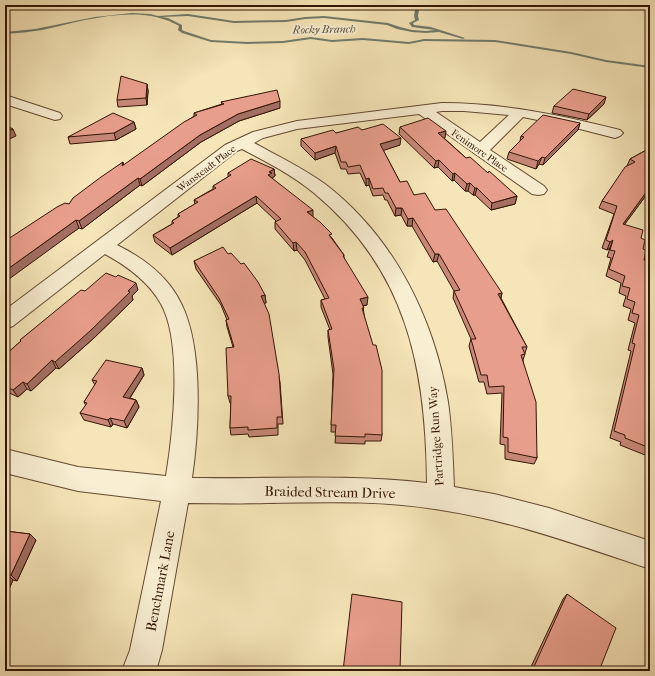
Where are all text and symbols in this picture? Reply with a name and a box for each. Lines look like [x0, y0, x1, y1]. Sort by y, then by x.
water label: Rocky Branch [291, 22, 356, 37]
street label: Fenimore Place [449, 127, 510, 175]
street label: Wansteadt Place [174, 143, 238, 195]
street label: Partridge Run Way [425, 385, 446, 486]
street label: Braided Stream Drive [264, 483, 396, 502]
street label: Benchmark Lane [142, 529, 179, 633]

